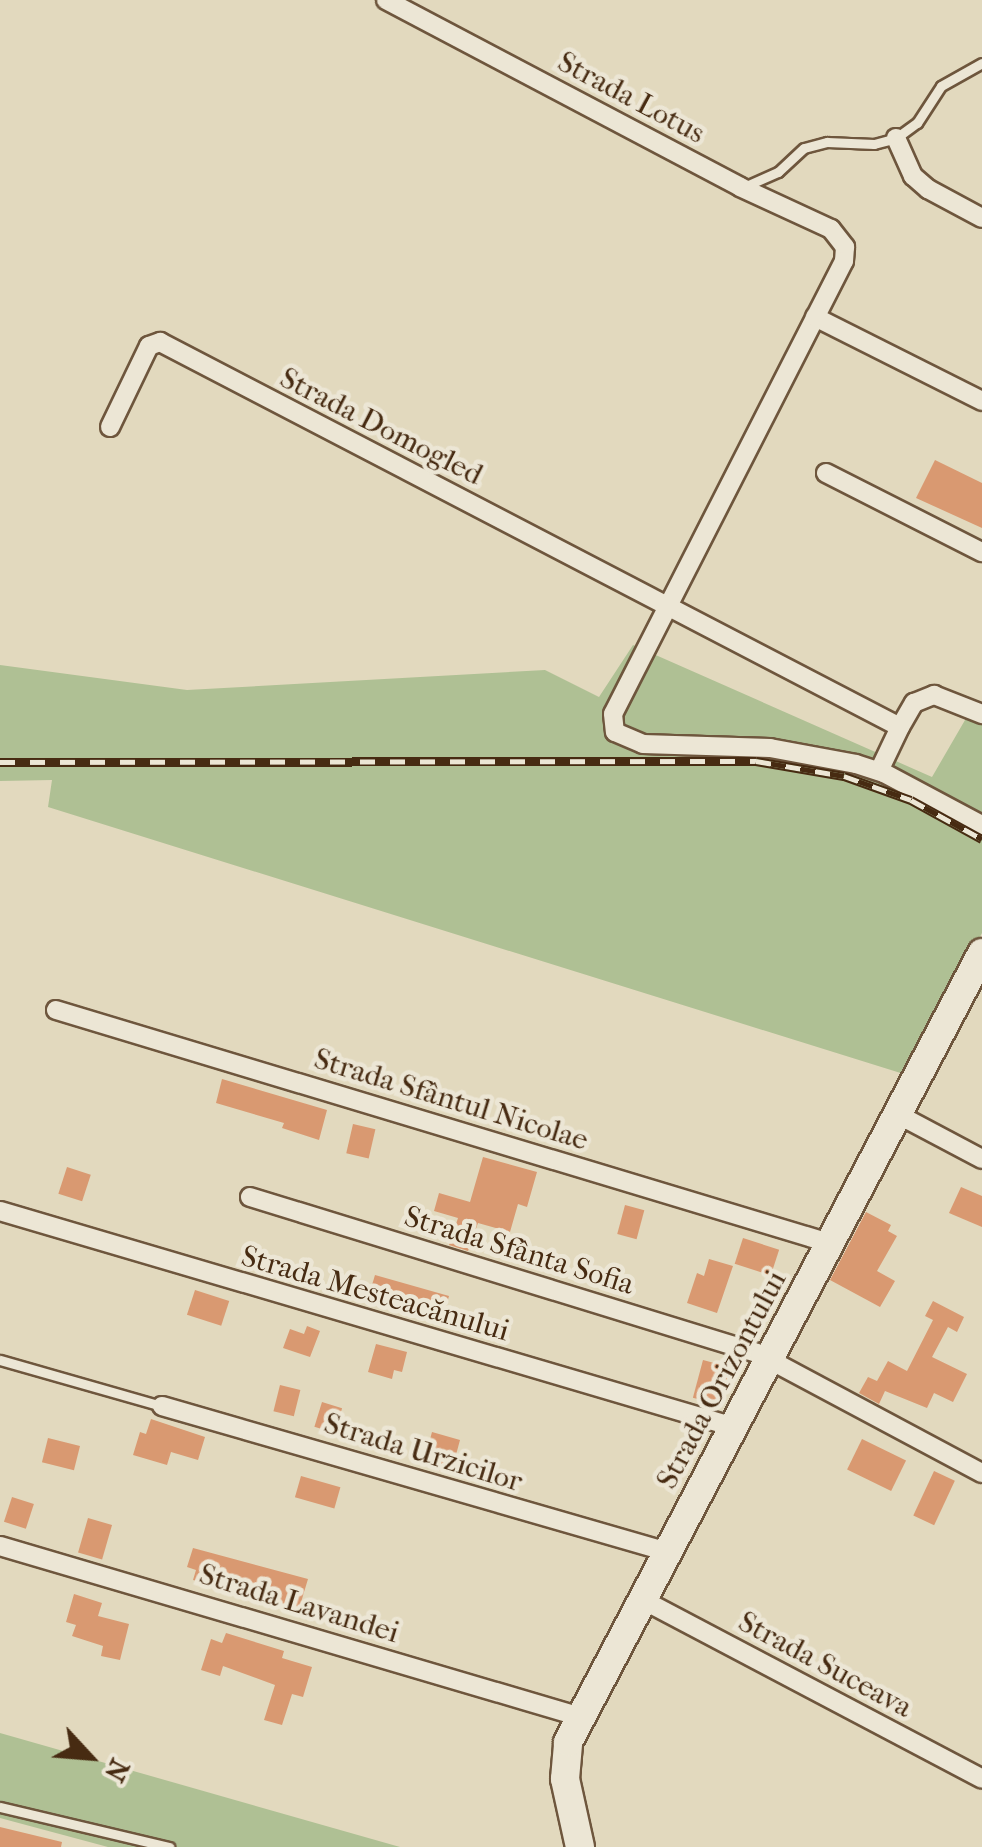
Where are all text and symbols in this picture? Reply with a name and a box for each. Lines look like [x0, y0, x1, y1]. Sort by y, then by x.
street label: Strada Lotus [551, 44, 711, 152]
street label: Strada Domogled [274, 360, 488, 494]
street label: Strada Sfântul Nicolae [310, 1041, 592, 1159]
street label: Strada Sfânta Sofia [400, 1199, 638, 1303]
street label: Strada Mesteacănului [237, 1239, 513, 1349]
street label: Strada Orizontului [649, 1265, 795, 1495]
street label: Strada Urzicilor [320, 1406, 526, 1500]
street label: Strada Lavandei [195, 1557, 403, 1651]
street label: Strada Suceava [732, 1604, 918, 1726]
north arrow [40, 1707, 140, 1807]
text: N [98, 1754, 137, 1787]

